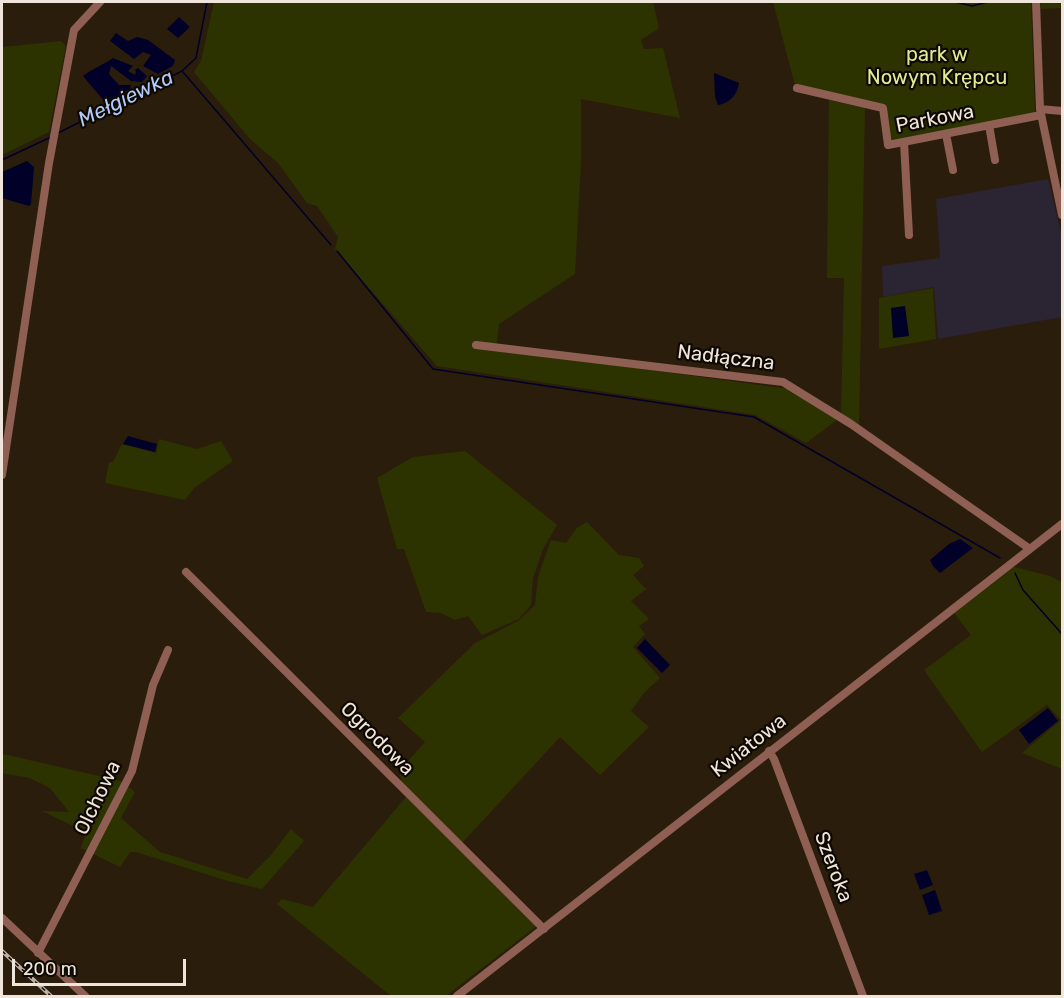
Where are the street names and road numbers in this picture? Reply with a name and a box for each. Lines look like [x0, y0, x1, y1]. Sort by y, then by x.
street label: Parkowa [894, 100, 976, 138]
street label: Nadłączna [676, 340, 776, 376]
street label: Ogrodowa [335, 697, 419, 781]
street label: Kwiatowa [707, 709, 791, 783]
street label: Olchowa [70, 757, 126, 839]
street label: Szeroka [809, 828, 857, 906]

